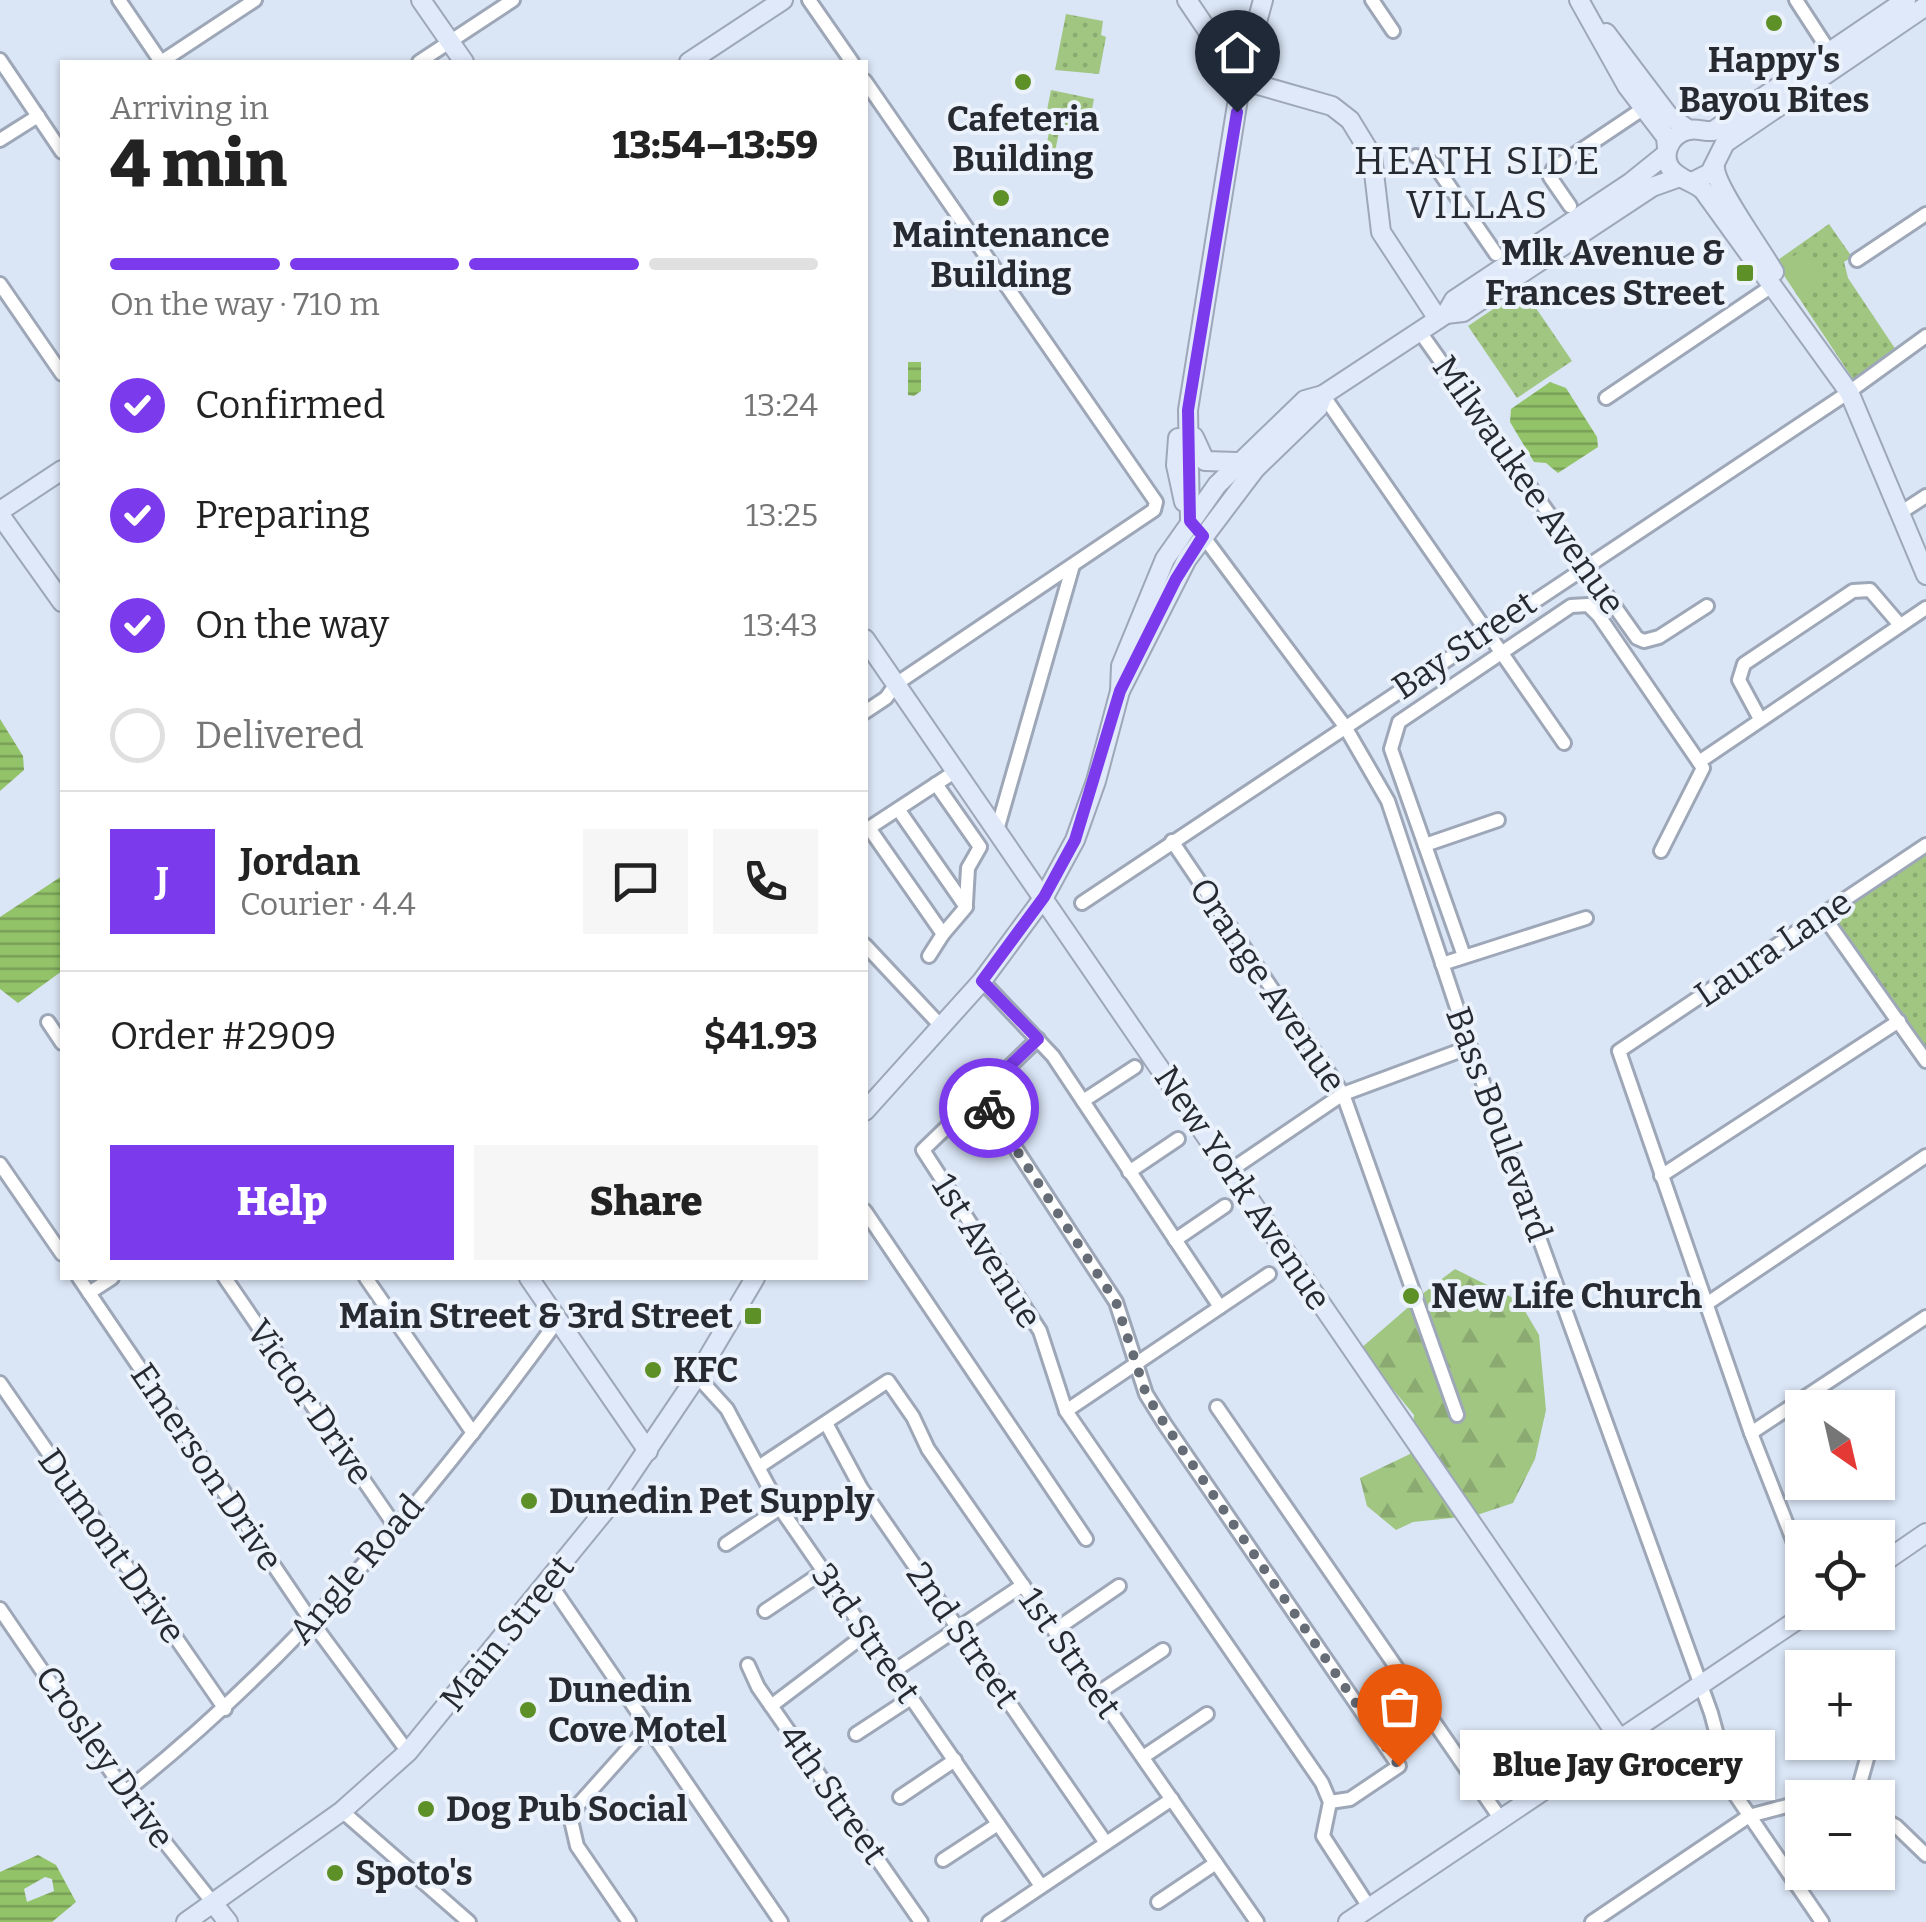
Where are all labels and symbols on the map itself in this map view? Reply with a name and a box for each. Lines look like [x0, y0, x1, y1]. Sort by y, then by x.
pin [1195, 10, 1280, 113]
marker: Happy's Bayou Bites [1763, 12, 1785, 34]
place label: Happy's Bayou Bites [1678, 39, 1870, 121]
marker: Cafeteria Building [1012, 71, 1034, 93]
place label: Cafeteria Building [947, 98, 1099, 180]
district label: HEATH SIDE VILLAS [1354, 138, 1602, 228]
marker: Maintenance Building [990, 187, 1012, 209]
place label: Maintenance Building [892, 214, 1110, 296]
place label: Mlk Avenue & Frances Street [1485, 232, 1725, 314]
marker: Mlk Avenue & Frances Street [1734, 262, 1756, 284]
street label: Milwaukee Avenue [1424, 348, 1634, 622]
street label: Bay Street [1384, 582, 1544, 708]
street label: Orange Avenue [1181, 870, 1355, 1100]
street label: Laura Lane [1687, 880, 1859, 1016]
street label: Bass Boulevard [1437, 1001, 1561, 1247]
courier [939, 1058, 1039, 1158]
street label: New York Avenue [1146, 1058, 1340, 1318]
street label: 1st Avenue [923, 1166, 1051, 1336]
place label: New Life Church [1431, 1275, 1702, 1317]
marker: New Life Church [1400, 1285, 1422, 1307]
place label: Main Street & 3rd Street [339, 1295, 733, 1337]
marker: Main Street & 3rd Street [742, 1305, 764, 1327]
street label: Victor Drive [238, 1311, 382, 1493]
place label: KFC [673, 1349, 738, 1391]
street label: Emerson Drive [122, 1355, 292, 1579]
marker: KFC [642, 1359, 664, 1381]
north arrow [1785, 1390, 1895, 1500]
street label: Dumont Drive [29, 1441, 195, 1651]
place label: Dunedin Pet Supply [549, 1480, 875, 1522]
street label: Angle Road [280, 1486, 432, 1652]
marker: Dunedin Pet Supply [518, 1490, 540, 1512]
street label: Main Street [431, 1546, 583, 1719]
street label: 2nd Street [898, 1554, 1029, 1716]
street label: 3rd Street [803, 1555, 929, 1711]
street label: 1st Street [1010, 1580, 1130, 1727]
street label: Crosley Drive [27, 1658, 183, 1856]
pin [1357, 1664, 1442, 1767]
place label: Dunedin Cove Motel [548, 1669, 727, 1751]
marker: Dunedin Cove Motel [517, 1699, 539, 1721]
street label: 4th Street [770, 1716, 896, 1872]
callout: Blue Jay Grocery [1459, 1731, 1774, 1801]
place label: Dog Pub Social [446, 1788, 688, 1830]
marker: Dog Pub Social [415, 1798, 437, 1820]
place label: Spoto's [355, 1852, 473, 1894]
marker: Spoto's [324, 1862, 346, 1884]

